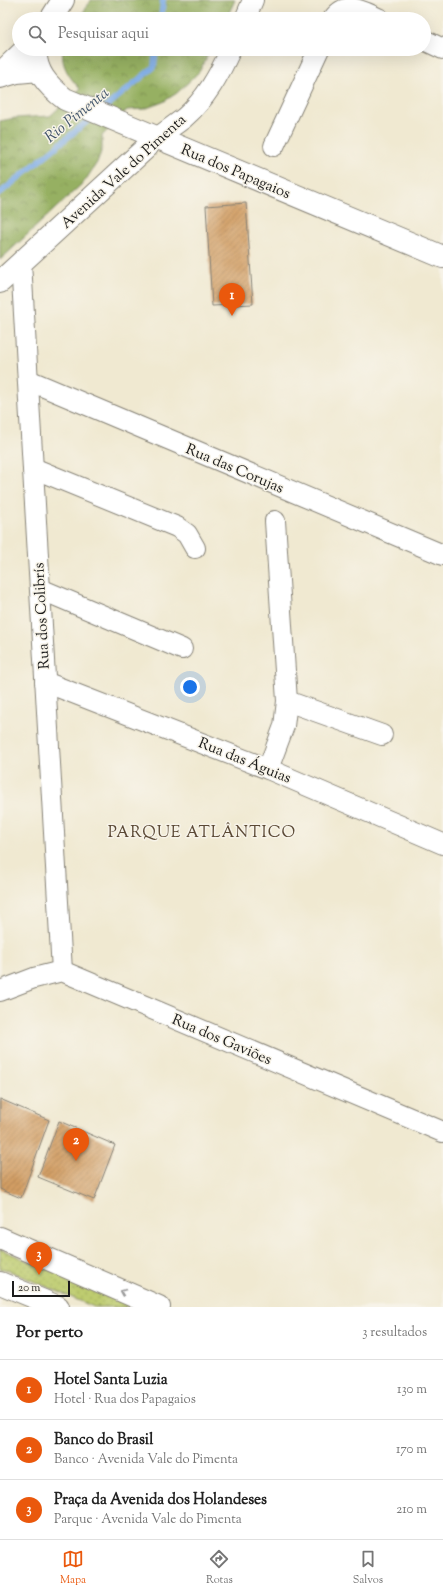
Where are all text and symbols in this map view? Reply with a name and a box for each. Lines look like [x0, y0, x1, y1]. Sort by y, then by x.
search box [12, 12, 431, 56]
icon: search [26, 23, 48, 45]
text: Pesquisar aqui [58, 24, 149, 45]
water label: Rio Pimenta [40, 83, 115, 149]
street label: Avenida Vale do Pimenta [57, 110, 191, 234]
street label: Rua dos Papagaios [177, 140, 294, 205]
pin: 1 [219, 283, 245, 316]
street label: Rua das Corujas [182, 439, 287, 500]
street label: Rua dos Colibrís [29, 562, 56, 670]
your location [180, 677, 200, 697]
street label: Rua das Águias [195, 732, 294, 790]
district label: PARQUE ATLÂNTICO [108, 822, 296, 845]
street label: Rua dos Gaviões [168, 1010, 275, 1071]
pin: 2 [63, 1128, 89, 1161]
pin: 3 [26, 1242, 52, 1275]
scale bar [12, 1279, 70, 1298]
text: 20 m [18, 1280, 40, 1296]
one-way arrow [120, 1288, 127, 1296]
text: Por perto [16, 1321, 83, 1345]
text: 3 resultados [362, 1324, 427, 1342]
text: Hotel Santa Luzia [54, 1370, 168, 1391]
text: 1 [27, 1381, 31, 1399]
text: 130 m [397, 1381, 427, 1399]
text: Hotel · Rua dos Papagaios [54, 1391, 196, 1409]
text: Banco do Brasil [54, 1430, 153, 1451]
text: 2 [26, 1441, 32, 1459]
text: 170 m [396, 1441, 427, 1459]
text: Banco · Avenida Vale do Pimenta [54, 1451, 238, 1469]
text: Praça da Avenida dos Holandeses [54, 1490, 267, 1511]
text: 3 [26, 1501, 32, 1519]
text: 210 m [396, 1501, 427, 1519]
text: Parque · Avenida Vale do Pimenta [54, 1511, 242, 1529]
tab: Mapa [60, 1548, 86, 1588]
tab: Rotas [206, 1548, 233, 1588]
tab: Salvos [353, 1548, 383, 1588]

